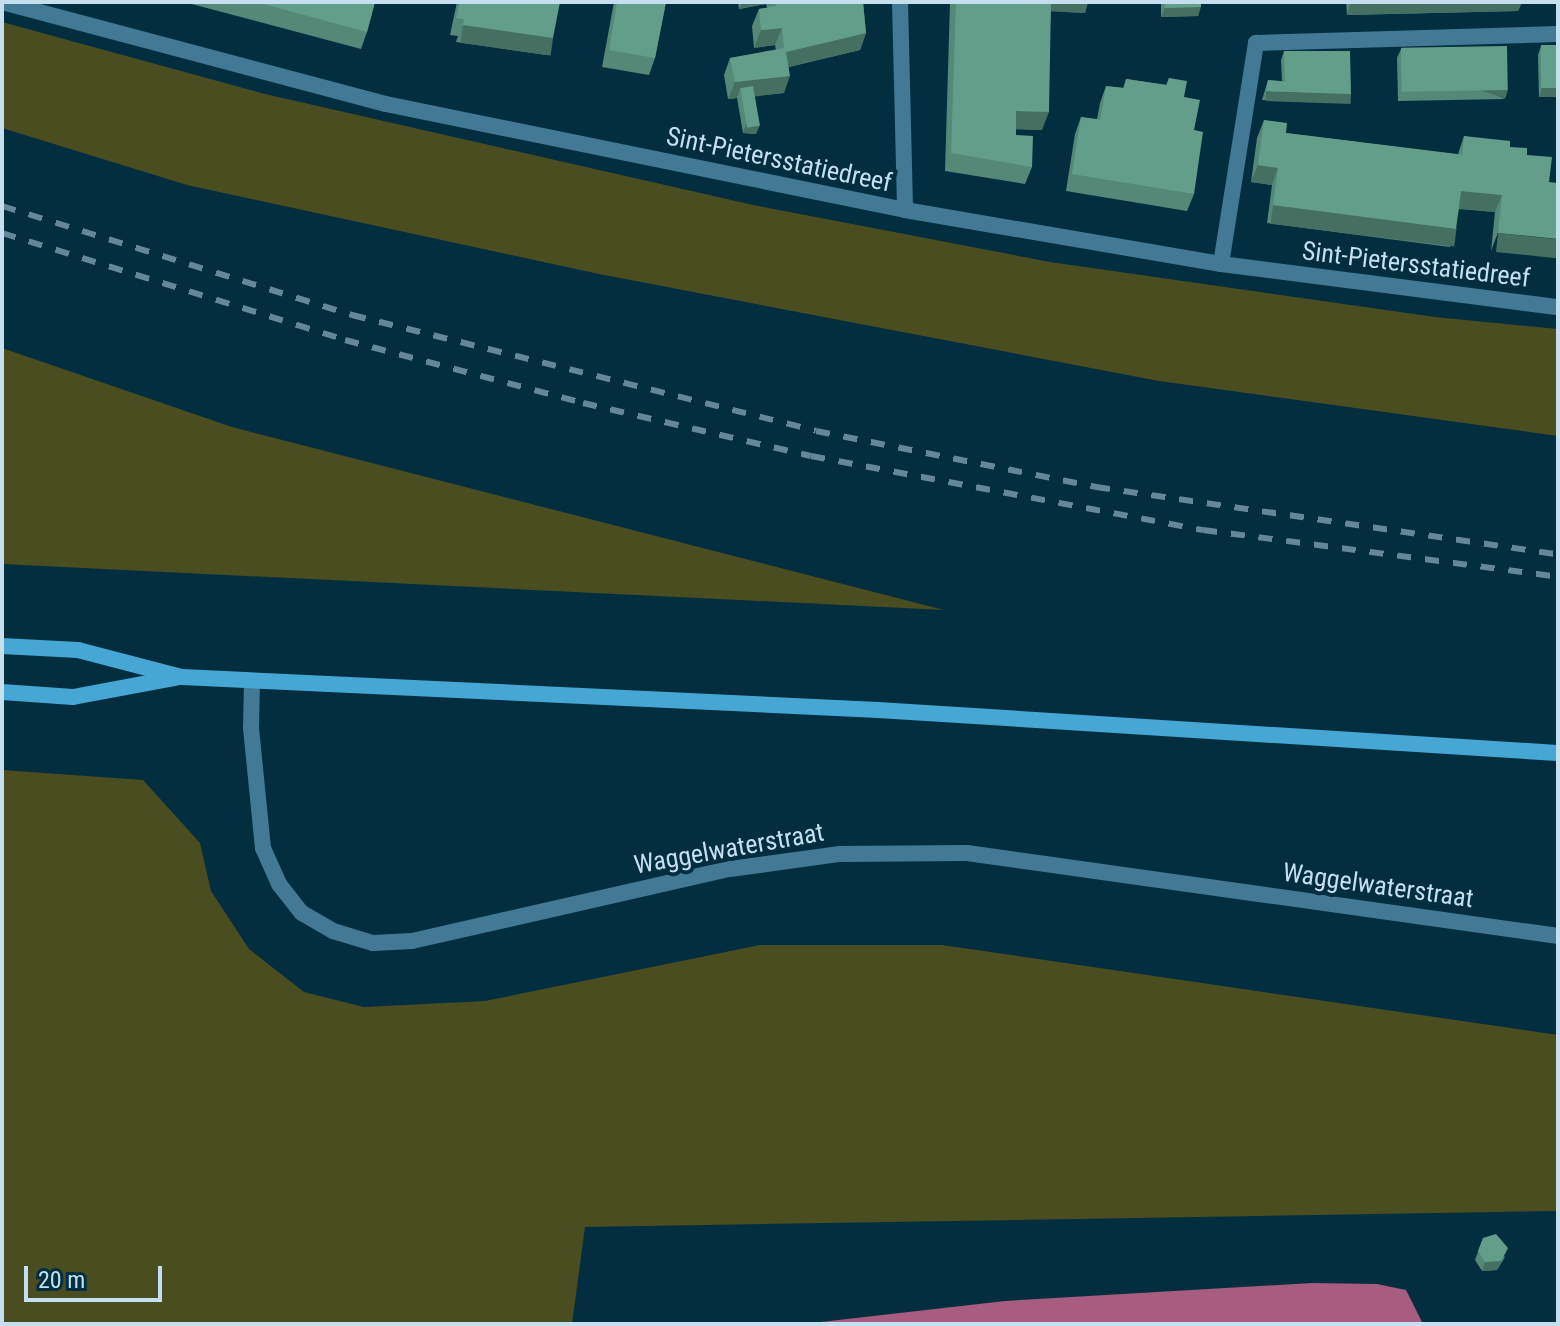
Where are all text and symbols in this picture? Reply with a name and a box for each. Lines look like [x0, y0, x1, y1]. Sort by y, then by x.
street label: Sint-Pietersstatiedreef [664, 121, 894, 199]
street label: Sint-Pietersstatiedreef [1300, 236, 1532, 294]
street label: Waggelwaterstraat [632, 817, 826, 881]
street label: Waggelwaterstraat [1281, 857, 1475, 915]
scale bar [28, 1250, 166, 1300]
text: 20 m [38, 1266, 85, 1294]

